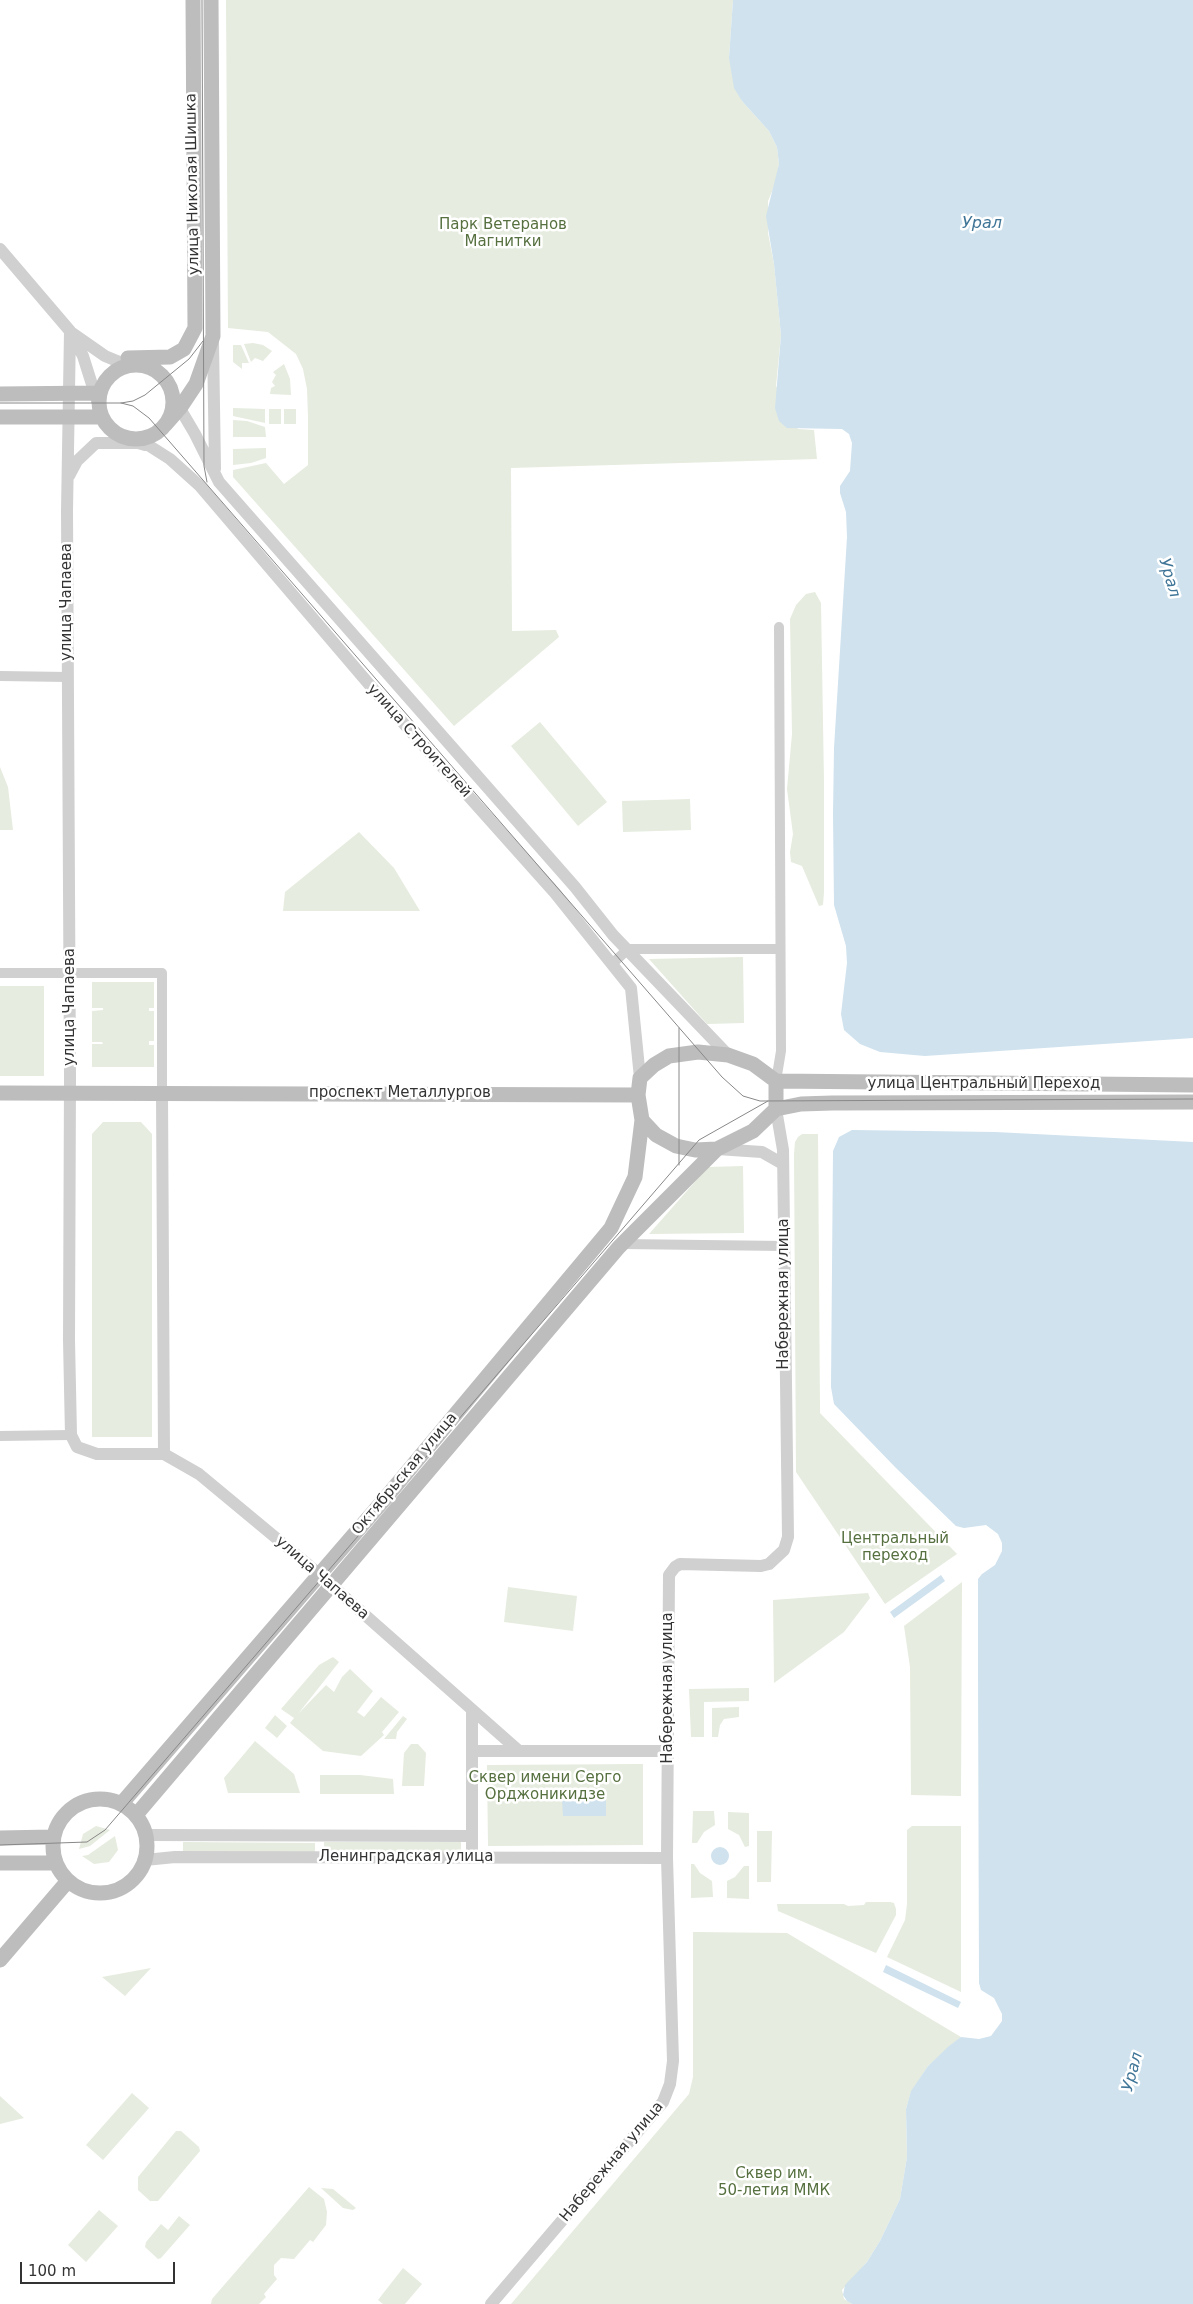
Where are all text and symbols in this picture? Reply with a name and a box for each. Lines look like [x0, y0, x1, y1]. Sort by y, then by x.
street label: улица Николая Шишка [182, 93, 204, 275]
water label: Урал [962, 214, 1002, 234]
park label: Парк Ветеранов Магнитки [439, 216, 567, 251]
street label: улица Чапаева [58, 543, 76, 661]
water label: Урал [1154, 556, 1184, 600]
street label: улица Строителей [363, 681, 475, 801]
street label: улица Чапаева [61, 948, 79, 1066]
street label: улица Центральный Переход [868, 1075, 1100, 1093]
street label: проспект Металлургов [309, 1084, 491, 1102]
street label: Набережная улица [775, 1218, 793, 1370]
street label: Октябрьская улица [349, 1409, 461, 1539]
park label: Центральный переход [841, 1530, 949, 1565]
street label: улица Чапаева [272, 1532, 372, 1624]
street label: Набережная улица [659, 1612, 677, 1764]
park label: Сквер имени Серго Орджоникидзе [469, 1769, 621, 1804]
street label: Ленинградская улица [319, 1848, 493, 1866]
water label: Урал [1119, 2050, 1147, 2094]
street label: Набережная улица [556, 2098, 668, 2226]
park label: Сквер им. 50-летия ММК [718, 2165, 830, 2200]
scale bar [22, 2252, 178, 2284]
text: 100 m [28, 2262, 76, 2280]

